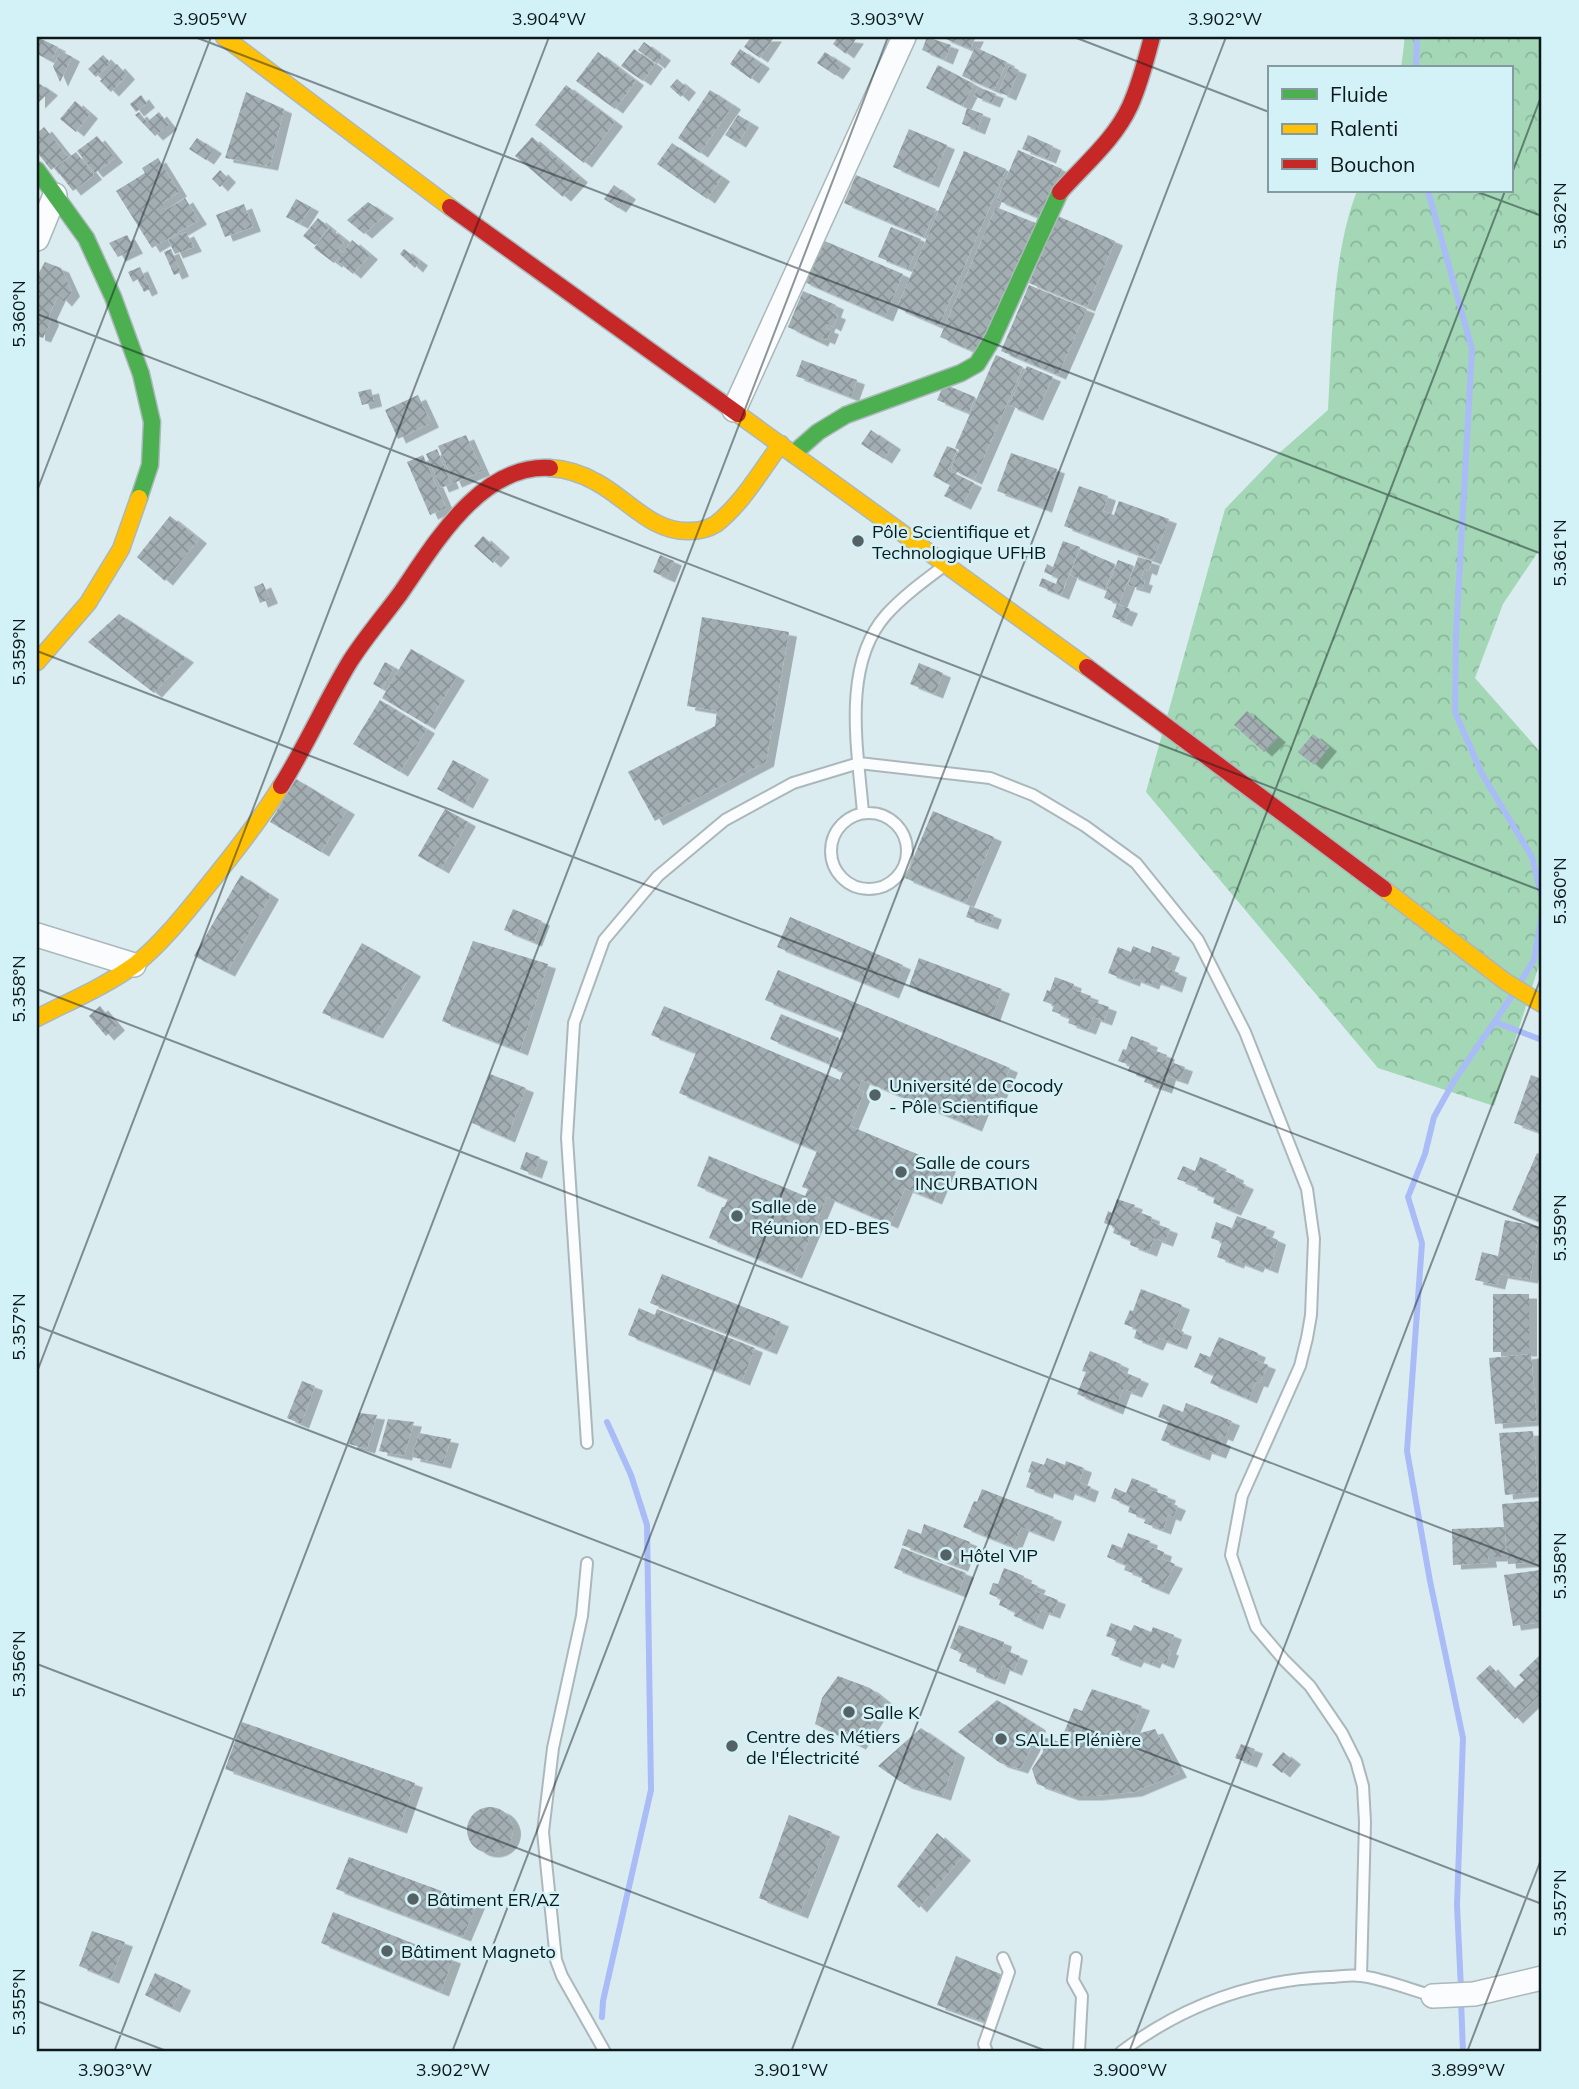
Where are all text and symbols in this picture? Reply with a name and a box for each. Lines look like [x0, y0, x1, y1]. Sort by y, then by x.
text: 3.905°W [173, 7, 247, 30]
text: 3.904°W [512, 7, 586, 30]
text: 3.903°W [850, 7, 924, 30]
text: 3.902°W [1188, 7, 1262, 30]
legend [1268, 66, 1512, 192]
text: Fluide [1330, 81, 1388, 107]
text: Ralenti [1330, 115, 1398, 141]
text: Bouchon [1330, 151, 1415, 177]
text: 5.362°N [1548, 182, 1571, 250]
text: 5.360°N [7, 280, 30, 348]
text: 5.361°N [1548, 519, 1571, 587]
place label: Pôle Scientifique et Technologique UFHB [872, 520, 1046, 564]
marker: Pôle Scientifique et Technologique UFHB [850, 533, 866, 549]
text: 5.359°N [7, 618, 30, 686]
text: 5.360°N [1548, 857, 1571, 925]
text: 5.358°N [7, 955, 30, 1023]
place label: Université de Cocody - Pôle Scientifique [889, 1074, 1064, 1118]
marker: Université de Cocody - Pôle Scientifique [867, 1087, 883, 1103]
place label: Salle de cours INCURBATION [915, 1151, 1038, 1195]
marker: Salle de cours INCURBATION [893, 1164, 909, 1180]
text: 5.359°N [1548, 1194, 1571, 1262]
place label: Salle de Réunion ED-BES [751, 1195, 889, 1239]
marker: Salle de Réunion ED-BES [729, 1208, 745, 1224]
text: 5.357°N [7, 1293, 30, 1361]
text: 5.358°N [1548, 1532, 1571, 1600]
place label: Hôtel VIP [960, 1544, 1038, 1567]
marker: Hôtel VIP [938, 1547, 954, 1563]
text: 5.356°N [7, 1630, 30, 1698]
place label: Salle K [863, 1701, 920, 1724]
marker: Salle K [841, 1704, 857, 1720]
place label: Centre des Métiers de l'Électricité [746, 1725, 900, 1769]
place label: SALLE Plénière [1015, 1728, 1141, 1751]
marker: SALLE Plénière [993, 1731, 1009, 1747]
marker: Centre des Métiers de l'Électricité [724, 1738, 740, 1754]
text: 5.357°N [1548, 1869, 1571, 1937]
place label: Bâtiment ER/AZ [427, 1888, 560, 1911]
marker: Bâtiment ER/AZ [405, 1891, 421, 1907]
place label: Bâtiment Magneto [401, 1940, 556, 1963]
marker: Bâtiment Magneto [379, 1943, 395, 1959]
text: 5.355°N [7, 1968, 30, 2036]
text: 3.903°W [78, 2058, 152, 2081]
text: 3.902°W [416, 2058, 490, 2081]
text: 3.901°W [754, 2058, 828, 2081]
text: 3.900°W [1093, 2058, 1167, 2081]
text: 3.899°W [1431, 2058, 1505, 2081]

